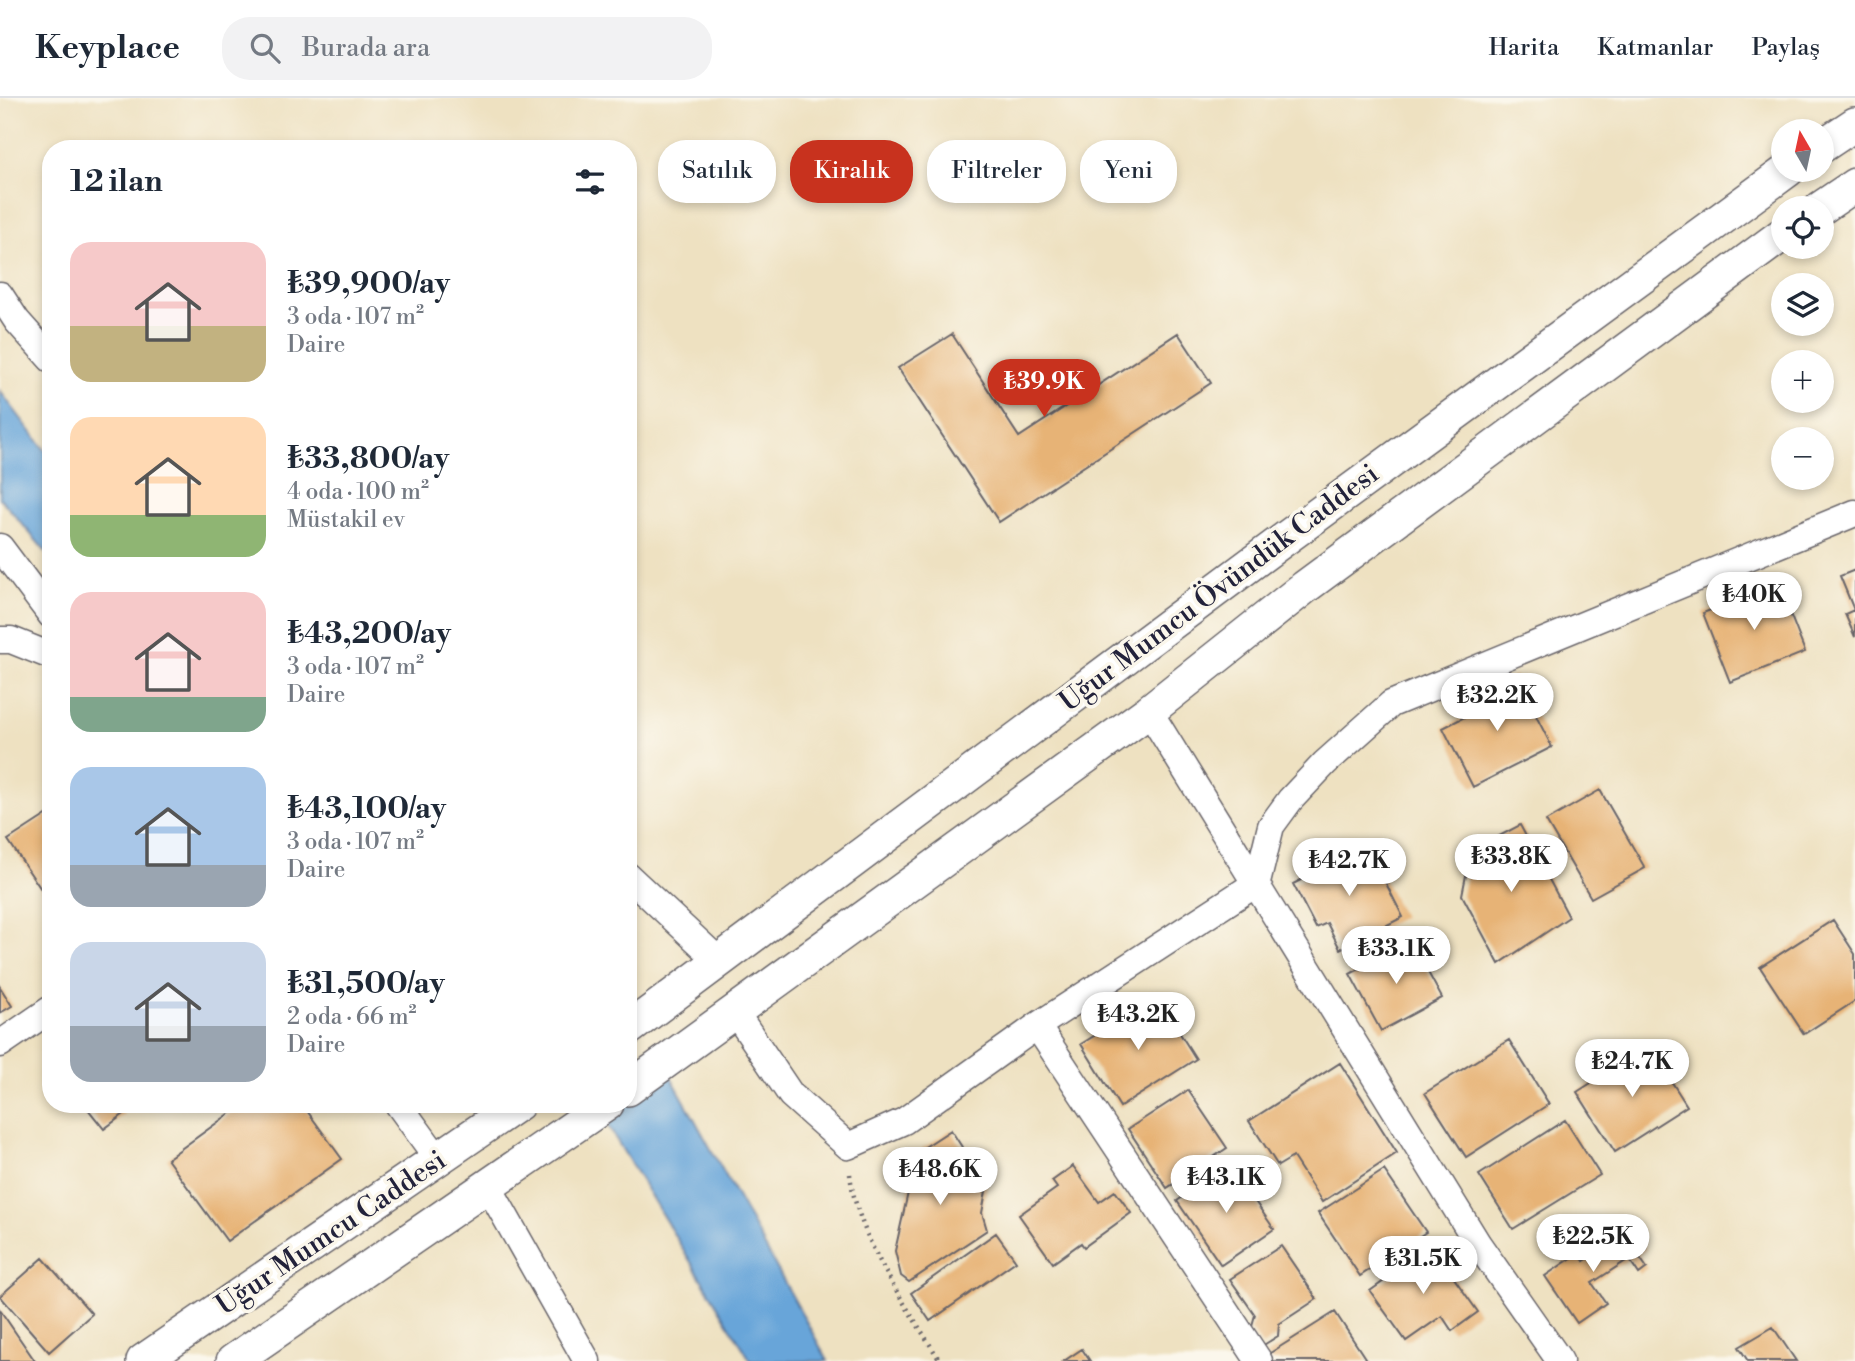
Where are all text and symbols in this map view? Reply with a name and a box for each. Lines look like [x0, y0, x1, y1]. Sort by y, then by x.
search box [222, 17, 712, 80]
text: Keyplace [35, 28, 180, 69]
icon: search [246, 29, 284, 67]
text: Burada ara [302, 32, 430, 64]
text: Harita [1489, 33, 1559, 63]
text: Katmanlar [1597, 33, 1713, 63]
text: Paylaş [1751, 33, 1820, 63]
north arrow [1771, 119, 1834, 182]
map controls [1771, 119, 1834, 490]
chip: Satılık [658, 140, 776, 203]
chip: Kiralık [790, 140, 913, 203]
chip: Filtreler [927, 140, 1066, 203]
chip: Yeni [1080, 140, 1177, 203]
text: 12 ilan [70, 163, 163, 201]
icon: filters [571, 163, 609, 201]
button: locate [1771, 196, 1834, 259]
text: ₺39,900/ay [287, 265, 450, 303]
icon: home [126, 270, 210, 354]
button: layers [1771, 273, 1834, 336]
text: 3 oda · 107 m² [287, 303, 424, 331]
text: Daire [287, 331, 345, 359]
button: + [1771, 350, 1834, 413]
pin: ₺39.9K [987, 360, 1101, 419]
text: ₺39.9K [1003, 368, 1085, 396]
button: − [1771, 427, 1834, 490]
text: ₺33,800/ay [287, 440, 449, 478]
icon: home [126, 445, 210, 529]
street label: Uğur Mumcu Övündük Caddesi [1052, 456, 1386, 720]
text: 4 oda · 100 m² [287, 478, 429, 506]
text: Müstakil ev [287, 506, 405, 534]
pin: ₺40K [1713, 573, 1795, 632]
text: ₺40K [1722, 581, 1786, 609]
text: ₺43,200/ay [287, 615, 451, 653]
icon: home [126, 620, 210, 704]
text: 3 oda · 107 m² [287, 653, 424, 681]
pin: ₺32.2K [1440, 674, 1554, 733]
text: Daire [287, 681, 345, 709]
text: ₺32.2K [1457, 682, 1537, 710]
text: ₺43,100/ay [287, 790, 446, 828]
icon: home [126, 795, 210, 879]
text: 3 oda · 107 m² [287, 828, 424, 856]
pin: ₺33.8K [1454, 834, 1568, 894]
pin: ₺42.7K [1292, 838, 1406, 898]
text: ₺33.8K [1471, 843, 1551, 871]
text: ₺42.7K [1308, 847, 1390, 875]
text: Daire [287, 856, 345, 884]
pin: ₺33.1K [1339, 926, 1453, 986]
text: ₺33.1K [1357, 935, 1435, 963]
text: ₺31,500/ay [287, 965, 445, 1003]
icon: home [126, 970, 210, 1054]
pin: ₺43.2K [1081, 992, 1195, 1052]
text: ₺43.2K [1097, 1001, 1179, 1029]
text: 2 oda · 66 m² [287, 1003, 417, 1031]
text: Daire [287, 1031, 345, 1059]
pin: ₺24.7K [1575, 1040, 1689, 1099]
text: ₺24.7K [1591, 1048, 1673, 1076]
street label: Uğur Mumcu Caddesi [209, 1143, 453, 1323]
pin: ₺48.6K [883, 1148, 997, 1207]
text: ₺48.6K [899, 1156, 981, 1184]
pin: ₺43.1K [1169, 1156, 1283, 1215]
text: ₺43.1K [1187, 1164, 1265, 1192]
pin: ₺22.5K [1536, 1214, 1650, 1274]
text: ₺22.5K [1552, 1223, 1634, 1251]
pin: ₺31.5K [1366, 1236, 1480, 1296]
text: ₺31.5K [1385, 1245, 1461, 1273]

